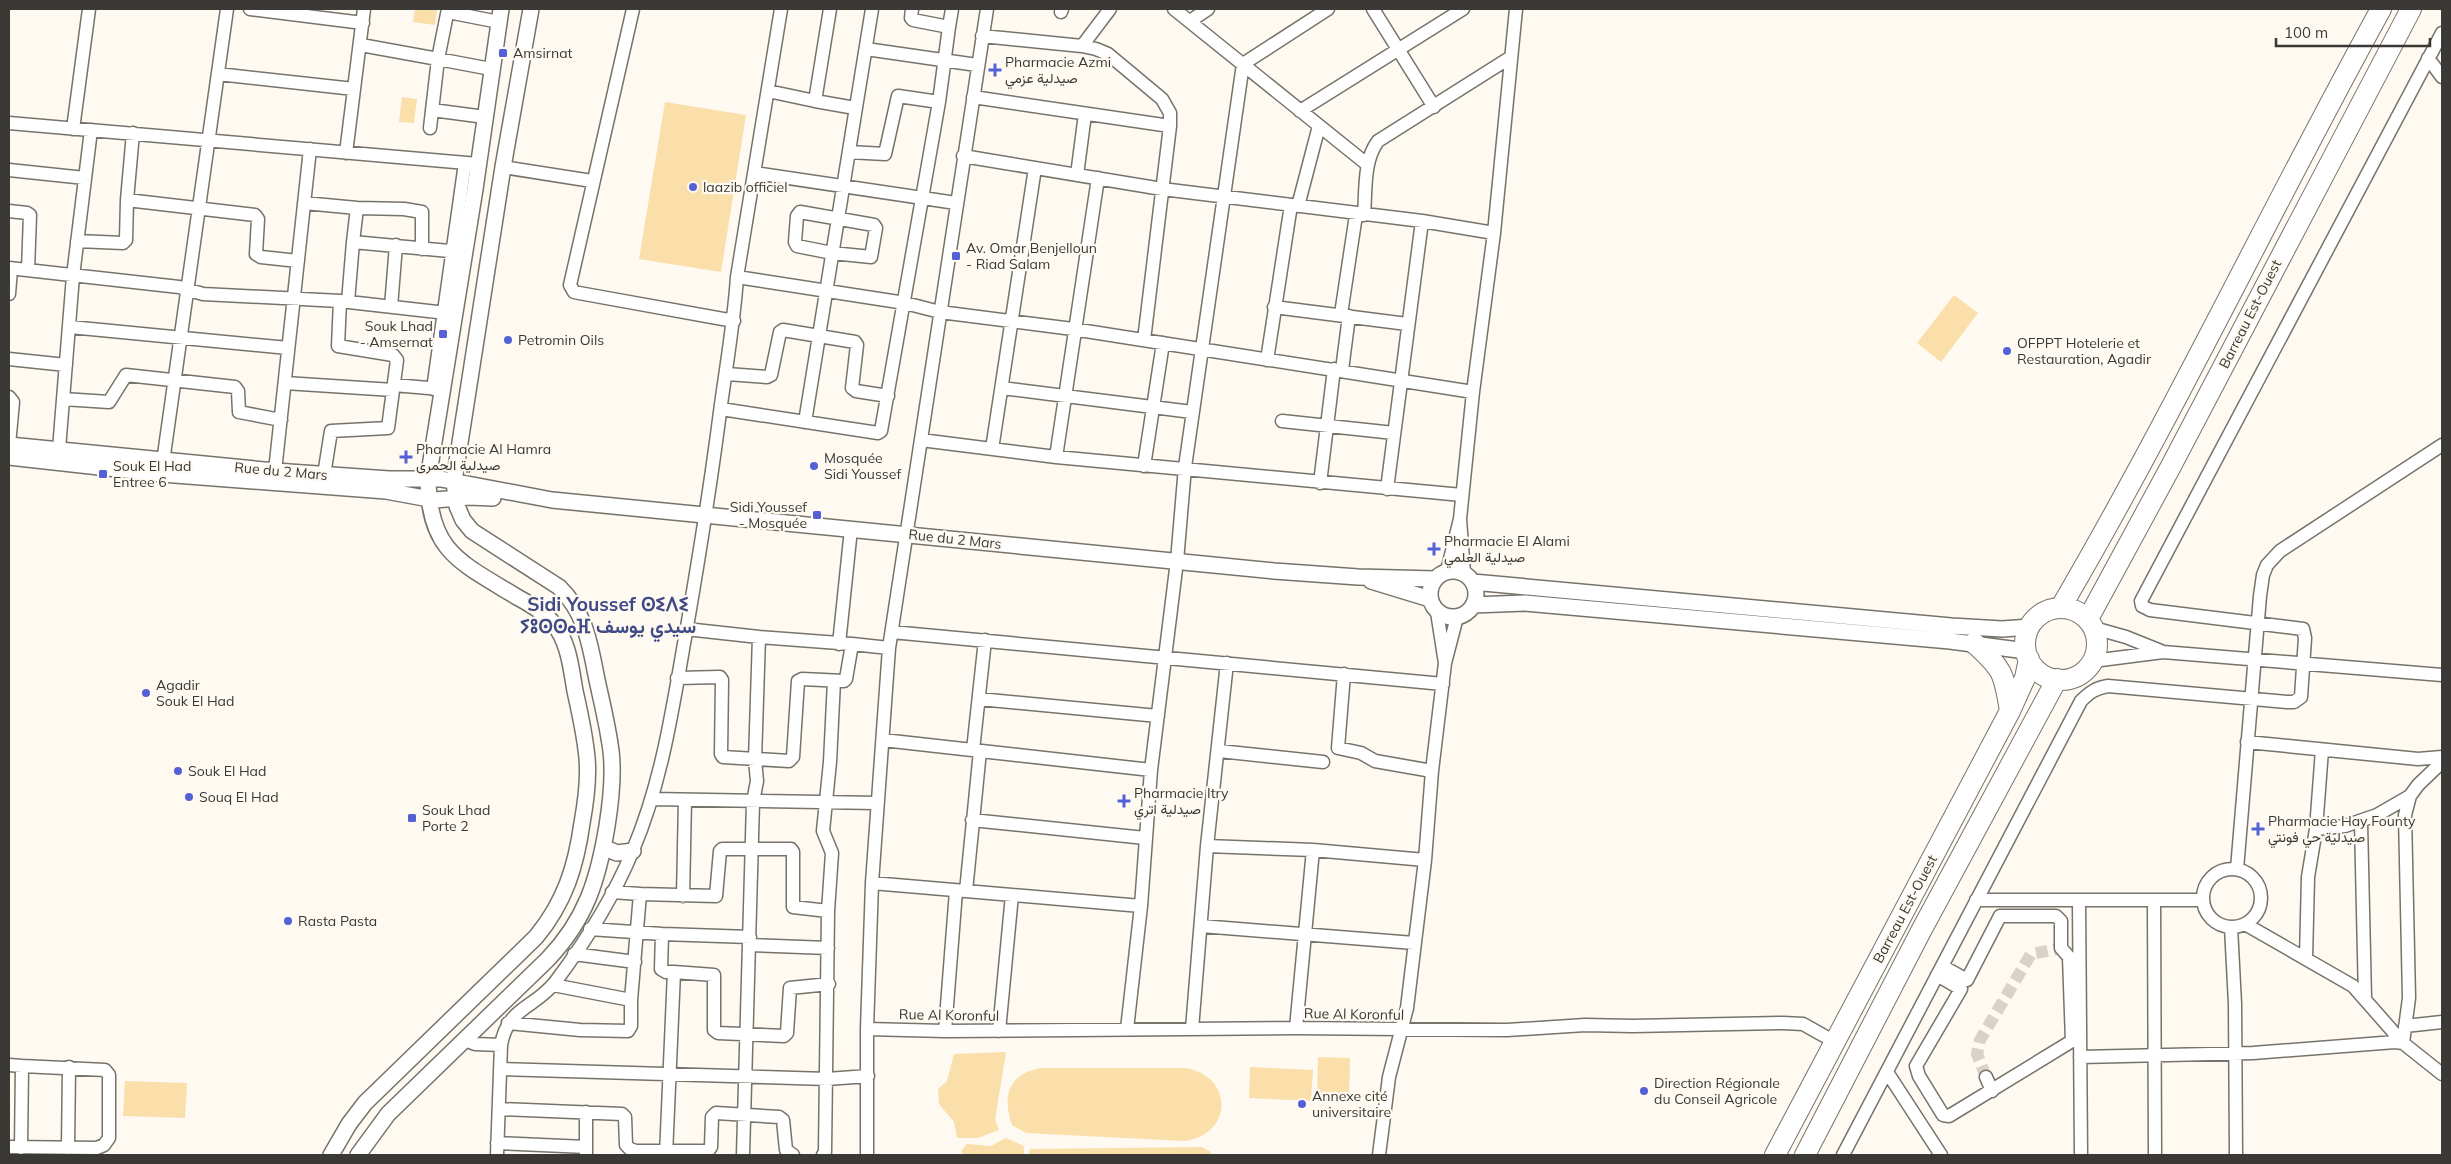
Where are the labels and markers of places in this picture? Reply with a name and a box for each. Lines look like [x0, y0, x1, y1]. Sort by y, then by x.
place label: Amsirnat [513, 44, 573, 62]
marker: Amsirnat [497, 47, 509, 59]
place label: Pharmacie Azmi صيدلية عزمي [1005, 53, 1111, 90]
marker: Pharmacie Azmi صيدلية عزمي [989, 64, 1001, 76]
place label: laazib officiel [703, 178, 787, 196]
marker: laazib officiel [687, 181, 699, 193]
place label: Av. Omar Benjelloun - Riad Salam [966, 239, 1097, 273]
marker: Av. Omar Benjelloun - Riad Salam [950, 250, 962, 262]
place label: Souk Lhad - Amsernat [360, 317, 433, 351]
marker: Souk Lhad - Amsernat [437, 328, 449, 340]
place label: Petromin Oils [518, 331, 604, 349]
marker: Petromin Oils [502, 334, 514, 346]
place label: OFPPT Hotelerie et Restauration, Agadir [2017, 334, 2152, 368]
marker: OFPPT Hotelerie et Restauration, Agadir [2001, 345, 2013, 357]
place label: Pharmacie Al Hamra صيدلية الحمرى [416, 440, 551, 474]
place label: Mosquée Sidi Youssef [824, 449, 901, 483]
marker: Pharmacie Al Hamra صيدلية الحمرى [400, 451, 412, 463]
place label: Souk El Had Entree 6 [113, 457, 191, 491]
marker: Mosquée Sidi Youssef [808, 460, 820, 472]
marker: Souk El Had Entree 6 [97, 468, 109, 480]
place label: Sidi Youssef - Mosquée [730, 498, 807, 532]
marker: Sidi Youssef - Mosquée [811, 509, 823, 521]
place label: Pharmacie El Alami صيدلية العلمي [1444, 532, 1570, 569]
marker: Pharmacie El Alami صيدلية العلمي [1428, 543, 1440, 555]
place label: Agadir Souk El Had [156, 676, 234, 710]
marker: Agadir Souk El Had [140, 687, 152, 699]
place label: Souk El Had [188, 762, 266, 780]
marker: Souk El Had [172, 765, 184, 777]
place label: Pharmacie Itry صيدلية اتري [1134, 784, 1229, 821]
place label: Souq El Had [199, 788, 279, 806]
marker: Souq El Had [183, 791, 195, 803]
marker: Pharmacie Itry صيدلية اتري [1118, 795, 1130, 807]
place label: Souk Lhad Porte 2 [422, 801, 490, 835]
marker: Souk Lhad Porte 2 [406, 812, 418, 824]
place label: Pharmacie Hay Founty صيدلية حي فونتي [2268, 812, 2416, 849]
marker: Pharmacie Hay Founty صيدلية حي فونتي [2252, 823, 2264, 835]
place label: Rasta Pasta [298, 912, 377, 930]
marker: Rasta Pasta [282, 915, 294, 927]
place label: Direction Régionale du Conseil Agricole [1654, 1074, 1780, 1108]
marker: Direction Régionale du Conseil Agricole [1638, 1085, 1650, 1097]
place label: Annexe cité universitaire [1312, 1087, 1391, 1121]
marker: Annexe cité universitaire [1296, 1098, 1308, 1110]

